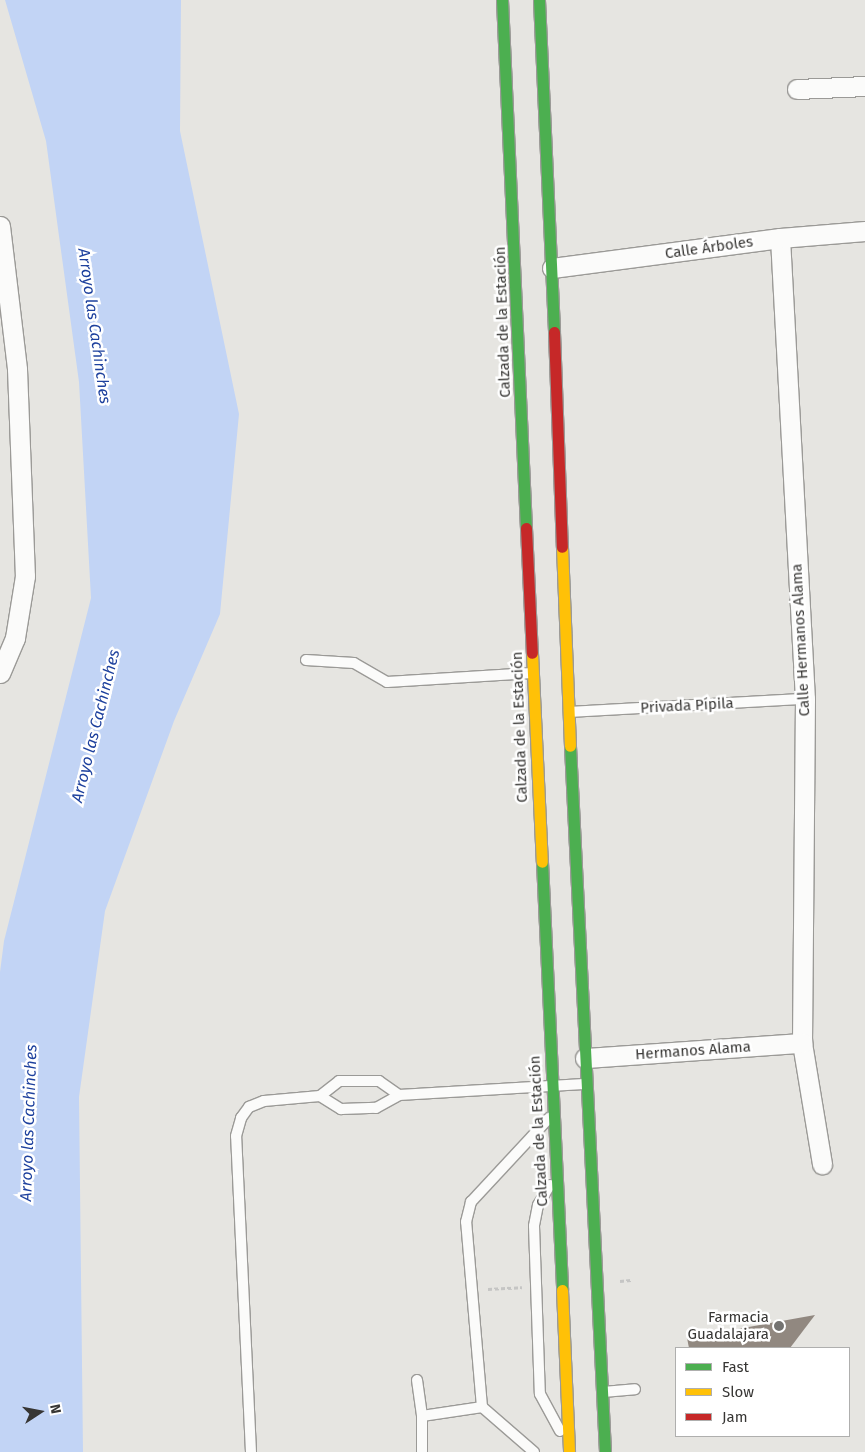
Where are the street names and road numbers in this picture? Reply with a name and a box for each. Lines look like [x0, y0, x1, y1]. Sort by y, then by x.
street label: Calle Árboles [664, 233, 754, 263]
street label: Calzada de la Estación [491, 246, 515, 398]
street label: Calle Hermanos Alama [788, 563, 814, 717]
street label: Calzada de la Estación [508, 651, 532, 803]
street label: Privada Pípila [640, 695, 734, 717]
street label: Hermanos Alama [635, 1038, 751, 1064]
street label: Calzada de la Estación [526, 1055, 552, 1207]

